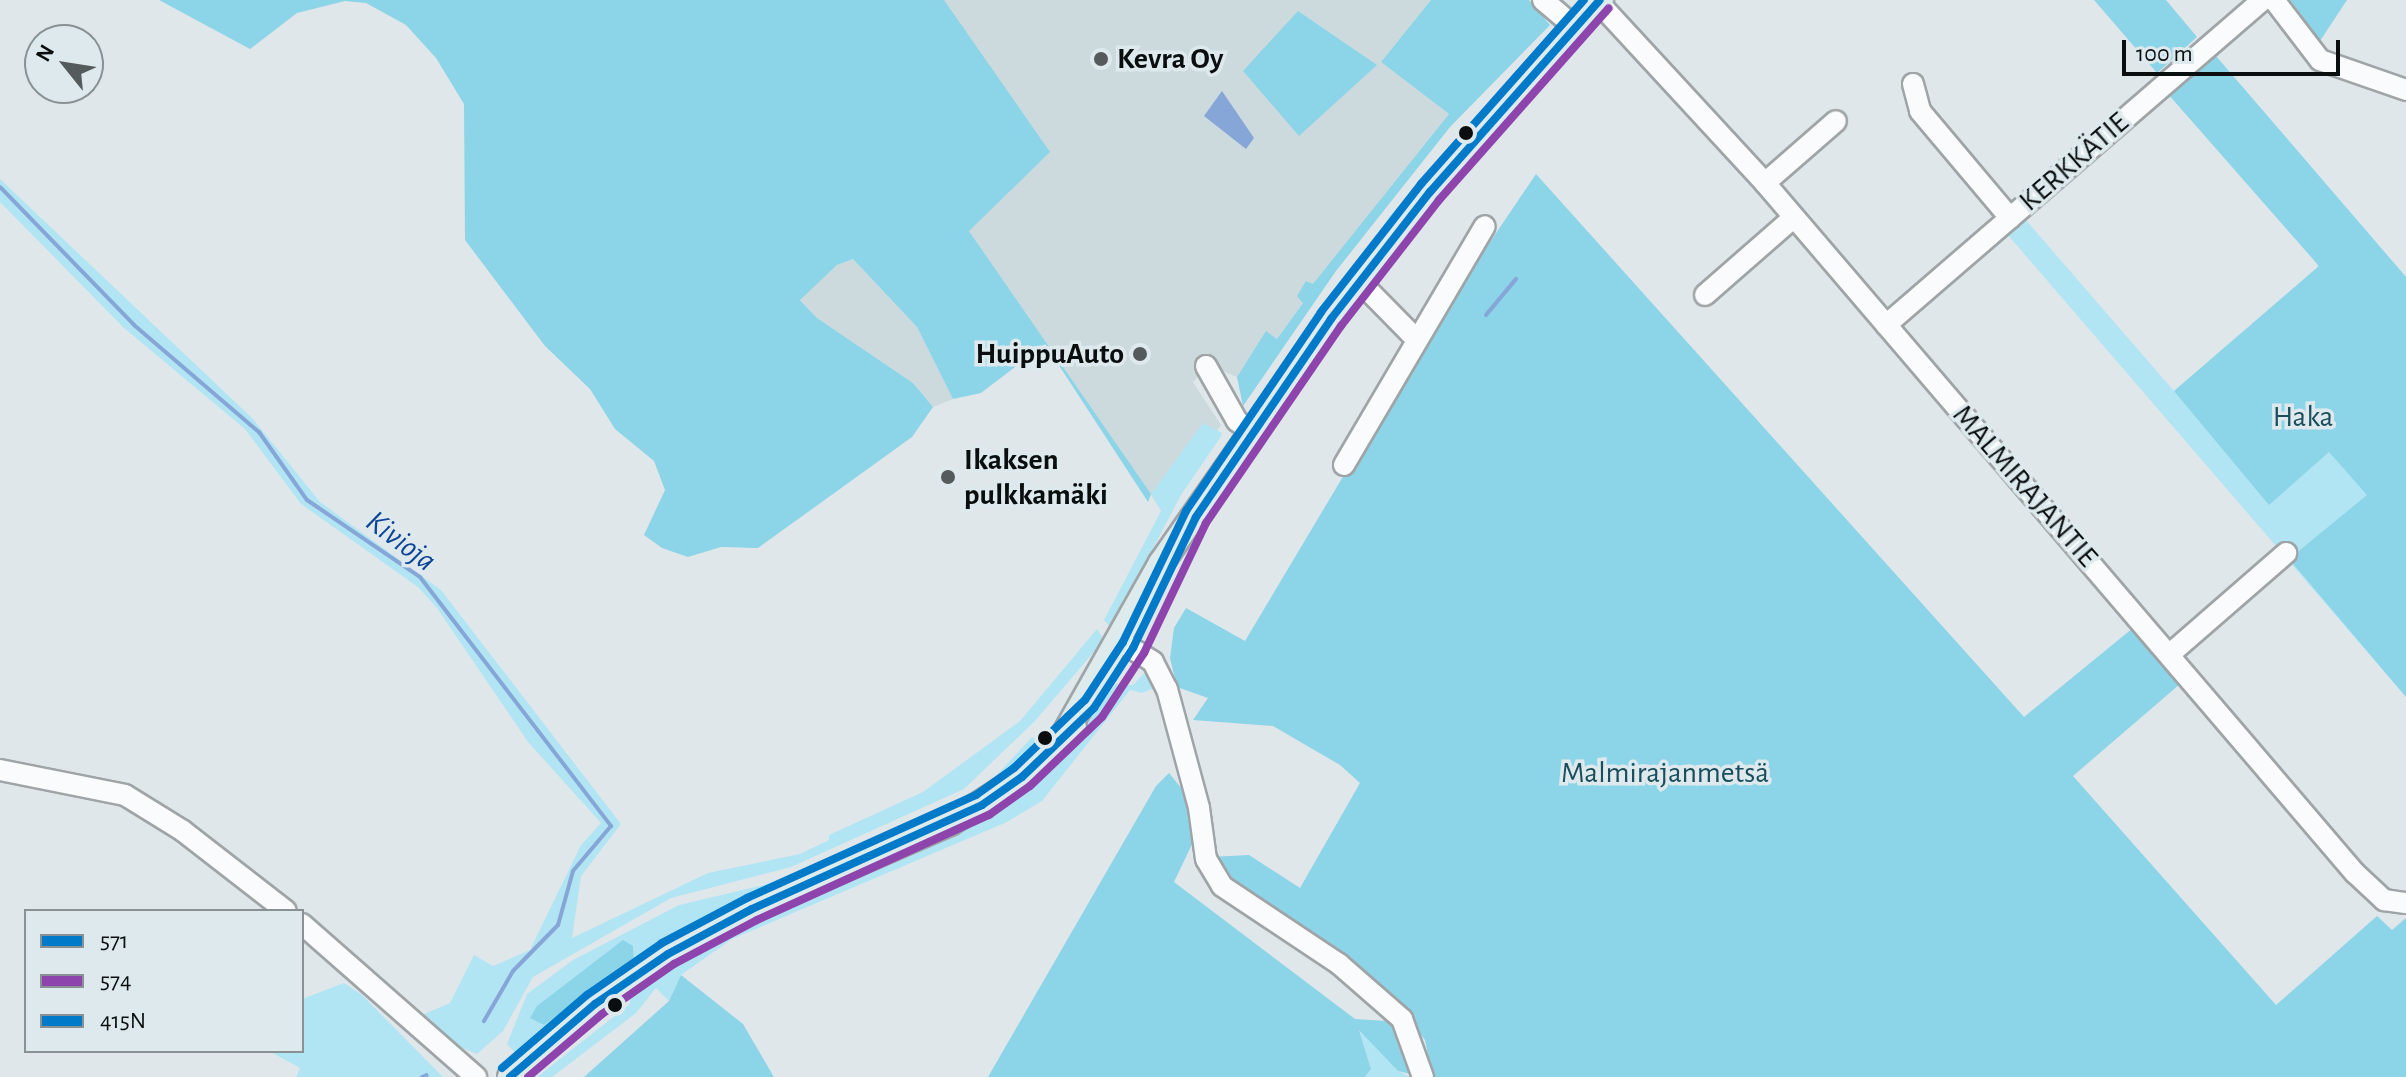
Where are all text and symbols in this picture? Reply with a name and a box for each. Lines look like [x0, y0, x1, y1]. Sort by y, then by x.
north arrow [24, 24, 104, 104]
scale bar [2126, 24, 2344, 74]
text: N [32, 41, 58, 65]
place label: Kevra Oy [1117, 41, 1223, 77]
text: 100 m [2136, 42, 2193, 66]
marker: Kevra Oy [1092, 50, 1110, 68]
street label: KERKKÄTIE [2012, 105, 2136, 219]
unlabelled marker [1458, 125, 1474, 141]
place label: HuippuAuto [976, 336, 1124, 372]
marker: HuippuAuto [1131, 345, 1149, 363]
street label: MALMIRAJANTIE [1945, 398, 2105, 574]
park label: Haka [2273, 399, 2333, 435]
place label: Ikaksen pulkkamäki [964, 442, 1108, 512]
marker: Ikaksen pulkkamäki [939, 468, 957, 486]
water label: Kivioja [358, 502, 444, 580]
unlabelled marker [1037, 730, 1053, 746]
park label: Malmirajanmetsä [1561, 755, 1769, 791]
legend [24, 909, 304, 1053]
text: 571 [100, 929, 128, 953]
text: 574 [100, 969, 132, 993]
unlabelled marker [607, 997, 623, 1013]
text: 415N [100, 1009, 146, 1033]

